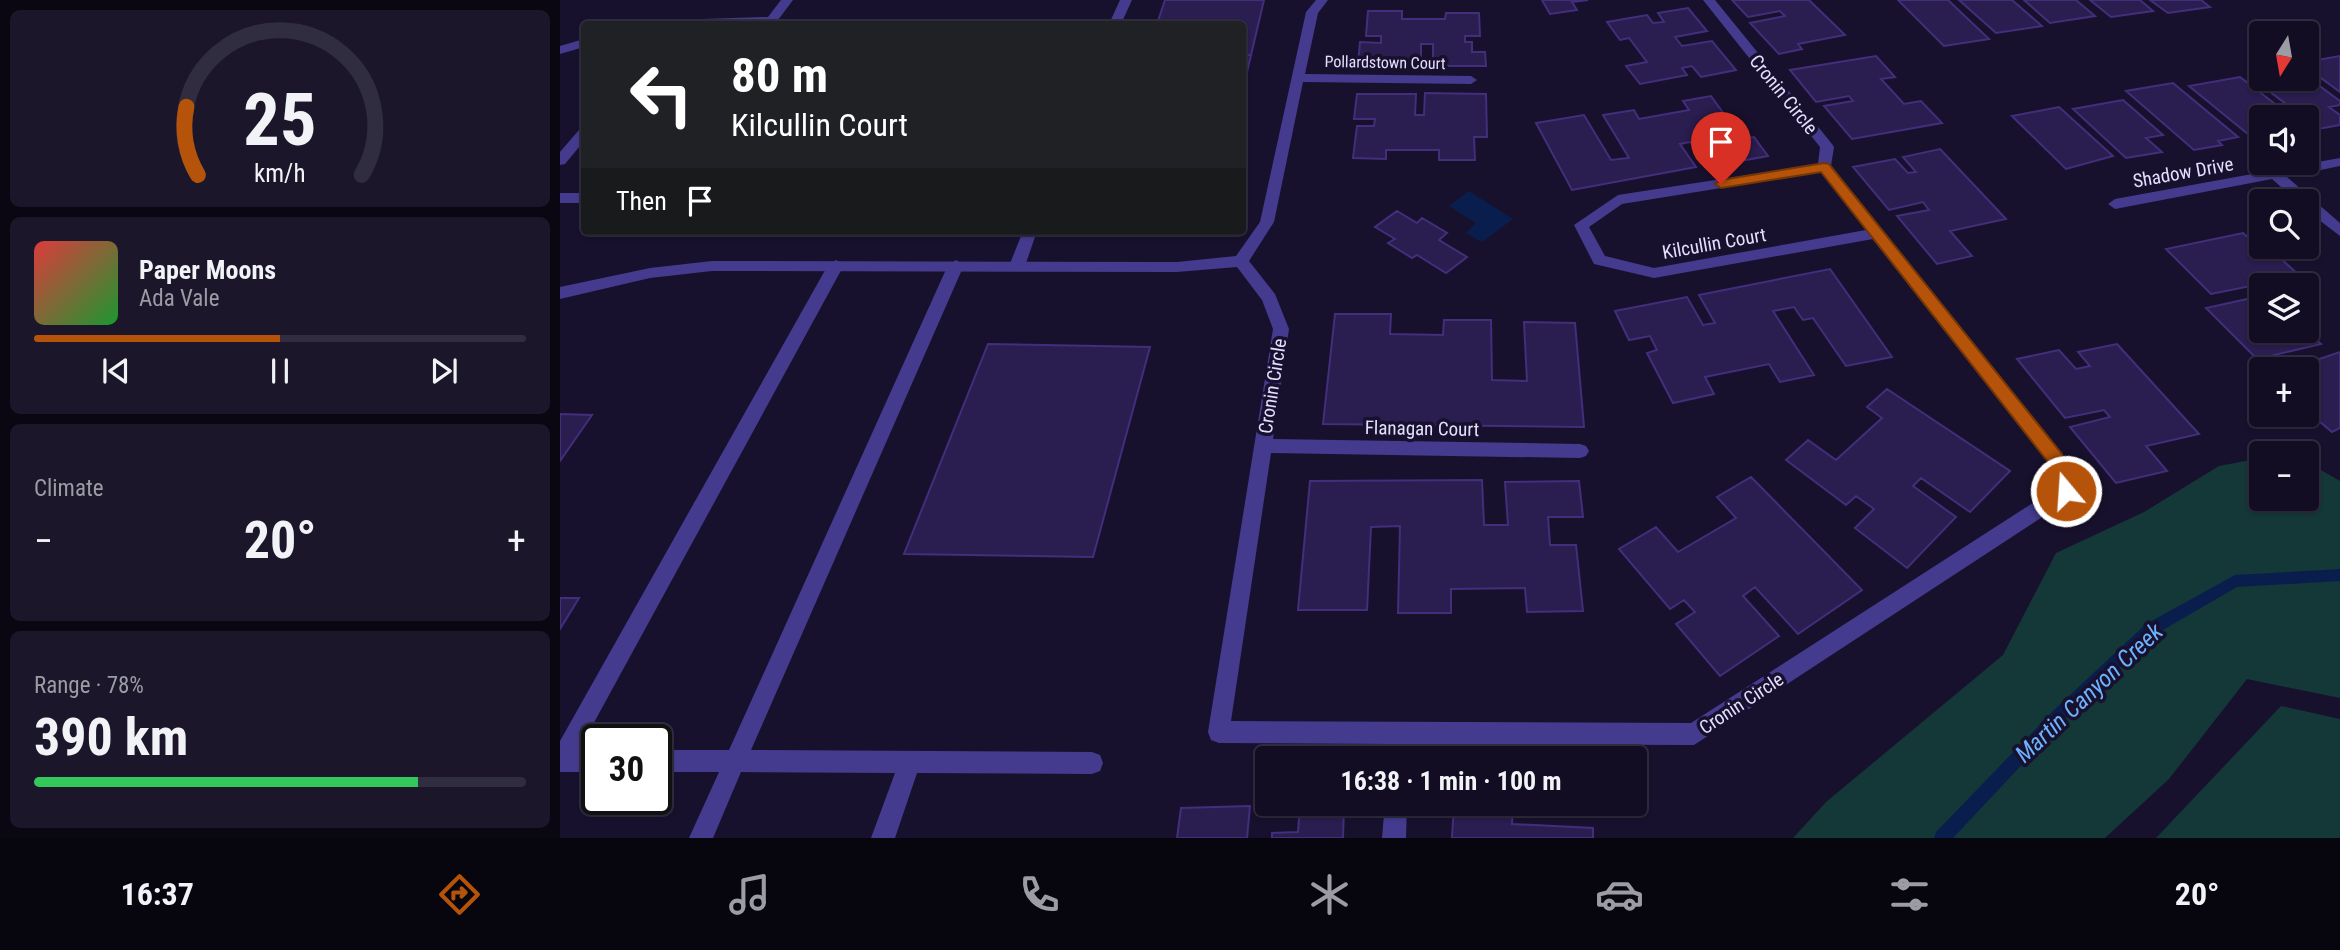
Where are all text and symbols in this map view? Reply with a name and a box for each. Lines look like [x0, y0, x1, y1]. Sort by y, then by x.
north arrow [2249, 21, 2319, 91]
map controls [2249, 21, 2319, 511]
text: 80 m [731, 47, 828, 104]
icon: left [616, 49, 707, 140]
street label: Cronin Circle [1745, 50, 1823, 139]
street label: Pollardstown Court [1324, 52, 1446, 73]
text: 25 [243, 77, 317, 163]
button: sound [2249, 105, 2319, 175]
text: Kilcullin Court [731, 106, 908, 144]
pin [1691, 112, 1751, 184]
icon: arrive [1702, 123, 1740, 161]
street label: Shadow Drive [2131, 152, 2235, 193]
text: km/h [254, 158, 306, 187]
icon: arrive [681, 182, 719, 220]
text: Then [616, 186, 667, 216]
button: search [2249, 189, 2319, 259]
street label: Kilcullin Court [1660, 223, 1768, 264]
text: Paper Moons [139, 255, 276, 285]
button: layers [2249, 273, 2319, 343]
text: Ada Vale [139, 285, 219, 312]
street label: Cronin Circle [1254, 337, 1291, 435]
icon: previous [97, 352, 135, 390]
icon: pause [261, 352, 299, 390]
icon: next [425, 352, 463, 390]
button: + [2249, 357, 2319, 427]
street label: Flanagan Court [1365, 416, 1479, 441]
button: − [2249, 441, 2319, 511]
position arrow [2029, 454, 2103, 528]
text: Climate [34, 475, 104, 502]
text: 20° [244, 510, 316, 571]
text: − [34, 519, 53, 563]
text: + [507, 519, 526, 563]
water label: Martin Canyon Creek [2009, 617, 2169, 768]
street label: Cronin Circle [1695, 668, 1788, 739]
text: Range · 78% [34, 672, 144, 699]
text: 390 km [34, 707, 188, 768]
speed limit sign: 30 [581, 724, 672, 815]
text: 16:38 · 1 min · 100 m [1341, 766, 1561, 796]
icon: directions [435, 870, 484, 919]
icon: music [725, 870, 774, 919]
icon: phone [1015, 870, 1064, 919]
icon: climate [1305, 870, 1354, 919]
icon: car [1595, 870, 1644, 919]
icon: filters [1885, 870, 1934, 919]
text: 16:37 [120, 875, 194, 913]
text: 20° [2175, 875, 2219, 913]

